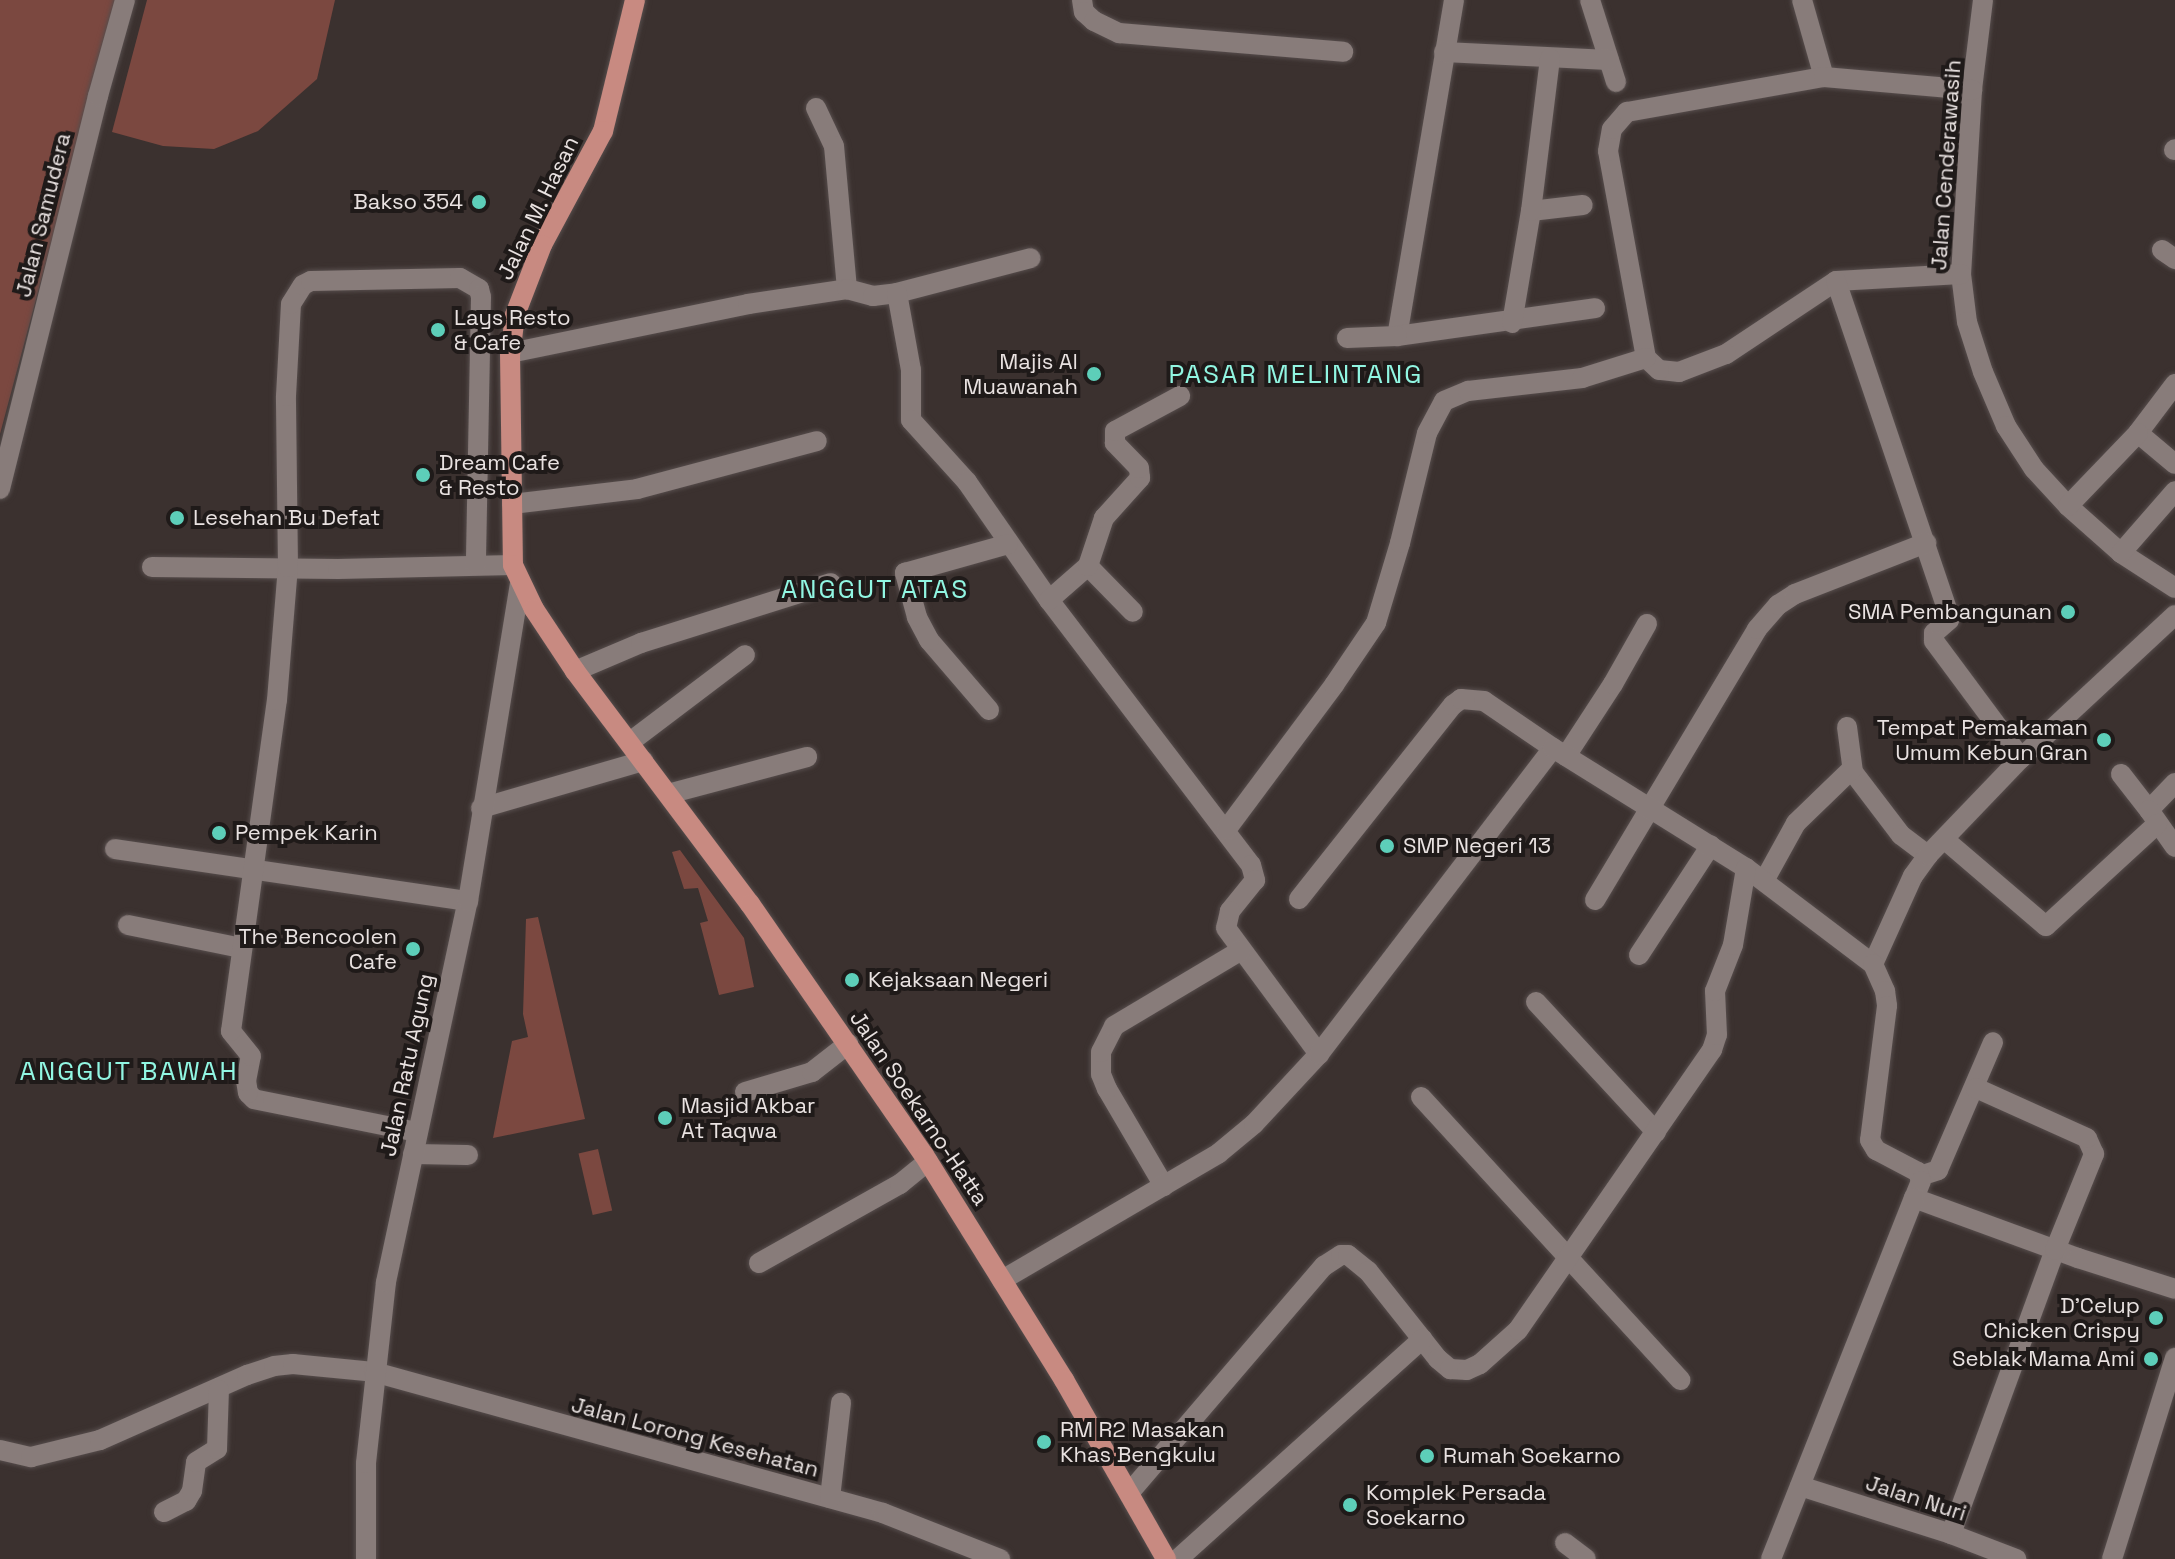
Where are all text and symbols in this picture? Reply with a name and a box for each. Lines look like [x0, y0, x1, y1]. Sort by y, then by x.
street label: Jalan Cenderawasih [1925, 59, 1967, 271]
street label: Jalan Samudera [10, 130, 76, 300]
street label: Jalan M. Hasan [492, 132, 584, 284]
place label: Bakso 354 [353, 189, 463, 215]
marker: Bakso 354 [470, 193, 488, 211]
place label: Lays Resto & Cafe [454, 304, 571, 356]
marker: Lays Resto & Cafe [429, 321, 447, 339]
place label: Majis Al Muawanah [963, 348, 1078, 400]
district label: PASAR MELINTANG [1169, 359, 1423, 391]
marker: Majis Al Muawanah [1085, 365, 1103, 383]
place label: Dream Cafe & Resto [439, 449, 560, 500]
marker: Dream Cafe & Resto [414, 466, 432, 484]
place label: Lesehan Bu Defat [193, 505, 380, 531]
marker: Lesehan Bu Defat [168, 509, 186, 527]
district label: ANGGUT ATAS [780, 574, 970, 606]
place label: SMA Pembangunan [1848, 599, 2052, 625]
marker: SMA Pembangunan [2059, 603, 2077, 621]
place label: Tempat Pemakaman Umum Kebun Gran [1877, 714, 2088, 766]
marker: Tempat Pemakaman Umum Kebun Gran [2095, 731, 2113, 749]
place label: Pempek Karin [235, 820, 378, 846]
marker: Pempek Karin [210, 824, 228, 842]
place label: SMP Negeri 13 [1403, 833, 1551, 859]
marker: SMP Negeri 13 [1378, 837, 1396, 855]
place label: The Bencoolen Cafe [239, 923, 397, 974]
marker: The Bencoolen Cafe [404, 940, 422, 958]
place label: Kejaksaan Negeri [868, 967, 1048, 993]
street label: Jalan Ratu Agung [375, 971, 439, 1159]
marker: Kejaksaan Negeri [843, 971, 861, 989]
street label: Jalan Soekarno-Hatta [844, 1006, 994, 1210]
district label: ANGGUT BAWAH [19, 1056, 239, 1088]
place label: Masjid Akbar At Taqwa [681, 1092, 816, 1144]
marker: Masjid Akbar At Taqwa [656, 1109, 674, 1127]
place label: D'Celup Chicken Crispy [1983, 1292, 2140, 1344]
marker: D'Celup Chicken Crispy [2147, 1309, 2165, 1327]
place label: Seblak Mama Ami [1952, 1346, 2135, 1372]
marker: Seblak Mama Ami [2142, 1350, 2160, 1368]
street label: Jalan Lorong Kesehatan [568, 1391, 822, 1483]
place label: RM R2 Masakan Khas Bengkulu [1060, 1416, 1225, 1468]
marker: RM R2 Masakan Khas Bengkulu [1035, 1433, 1053, 1451]
place label: Rumah Soekarno [1443, 1443, 1621, 1469]
marker: Rumah Soekarno [1418, 1447, 1436, 1465]
street label: Jalan Nuri [1862, 1469, 1970, 1527]
place label: Komplek Persada Soekarno [1366, 1479, 1546, 1530]
marker: Komplek Persada Soekarno [1341, 1496, 1359, 1514]

